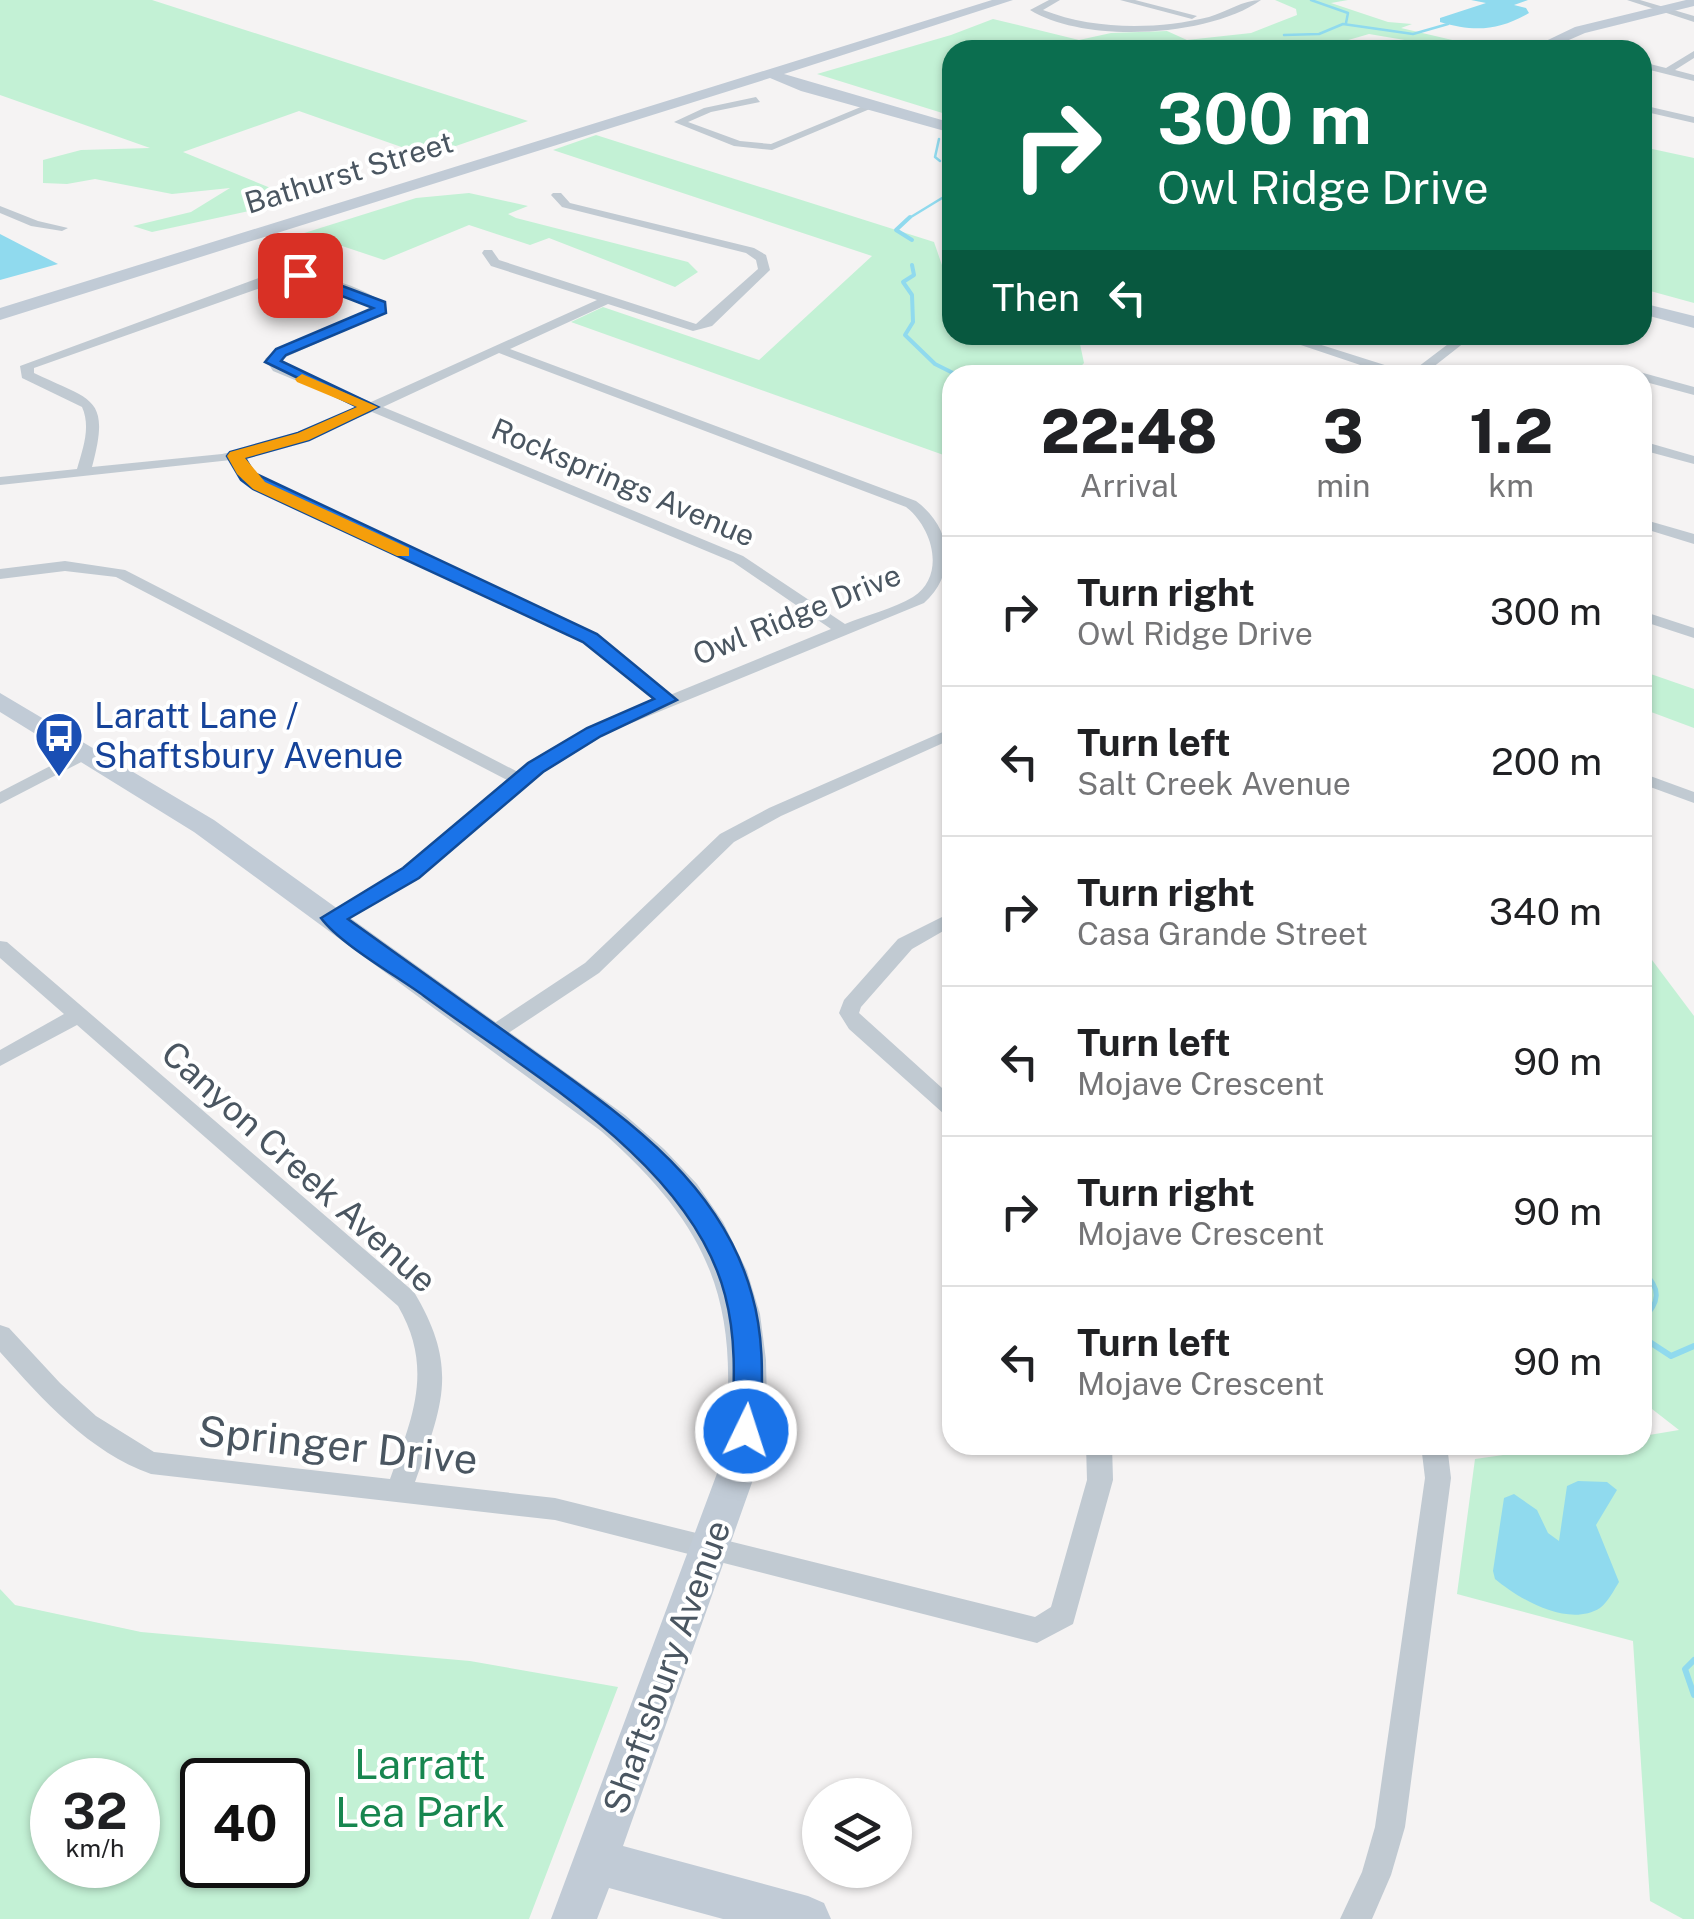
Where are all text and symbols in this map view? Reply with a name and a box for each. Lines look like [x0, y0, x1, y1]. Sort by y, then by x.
text: 300 m [1157, 77, 1372, 160]
icon: right [992, 80, 1122, 210]
street label: Bathurst Street [240, 123, 457, 221]
text: Owl Ridge Drive [1157, 161, 1489, 214]
pin [258, 233, 343, 318]
icon: arrive [273, 248, 328, 303]
icon: left [1100, 270, 1155, 325]
text: Then [992, 275, 1080, 320]
text: 22:48 [1041, 396, 1217, 467]
text: 3 [1323, 396, 1364, 467]
text: 1.2 [1469, 396, 1553, 467]
street label: Rocksprings Avenue [486, 410, 760, 554]
text: Arrival [1080, 467, 1178, 504]
text: min [1316, 467, 1370, 504]
text: km [1488, 467, 1534, 504]
street label: Owl Ridge Drive [687, 556, 906, 672]
text: Turn right [1077, 570, 1255, 615]
icon: right [992, 584, 1047, 639]
text: 300 m [1490, 589, 1602, 634]
text: Owl Ridge Drive [1077, 615, 1313, 652]
place label: Laratt Lane / Shaftsbury Avenue [94, 695, 403, 776]
bus stop icon: Laratt Lane / Shaftsbury Avenue [33, 710, 85, 778]
text: Turn left [1077, 720, 1231, 765]
icon: left [992, 734, 1047, 789]
text: 200 m [1491, 739, 1602, 784]
text: Salt Creek Avenue [1077, 765, 1351, 802]
text: Turn right [1077, 870, 1255, 915]
icon: right [992, 884, 1047, 939]
text: 340 m [1489, 889, 1602, 934]
text: Casa Grande Street [1077, 915, 1368, 952]
text: Turn left [1077, 1020, 1231, 1065]
street label: Canyon Creek Avenue [154, 1033, 445, 1301]
icon: left [992, 1034, 1047, 1089]
text: 90 m [1513, 1039, 1602, 1084]
text: Mojave Crescent [1077, 1065, 1324, 1102]
text: Turn right [1077, 1170, 1255, 1215]
icon: right [992, 1184, 1047, 1239]
text: 90 m [1513, 1189, 1602, 1234]
text: Mojave Crescent [1077, 1215, 1324, 1252]
text: Turn left [1077, 1320, 1231, 1365]
icon: left [992, 1334, 1047, 1389]
text: 90 m [1513, 1339, 1602, 1384]
text: Mojave Crescent [1077, 1365, 1324, 1402]
position arrow [694, 1379, 798, 1483]
street label: Springer Drive [196, 1405, 480, 1484]
street label: Shaftsbury Avenue [594, 1515, 739, 1819]
park label: Larratt Lea Park [335, 1739, 505, 1836]
speed limit sign: 40 [180, 1758, 310, 1888]
map controls [802, 1778, 912, 1888]
button: layers [802, 1778, 912, 1888]
text: 32 [62, 1781, 128, 1840]
text: km/h [66, 1833, 124, 1863]

